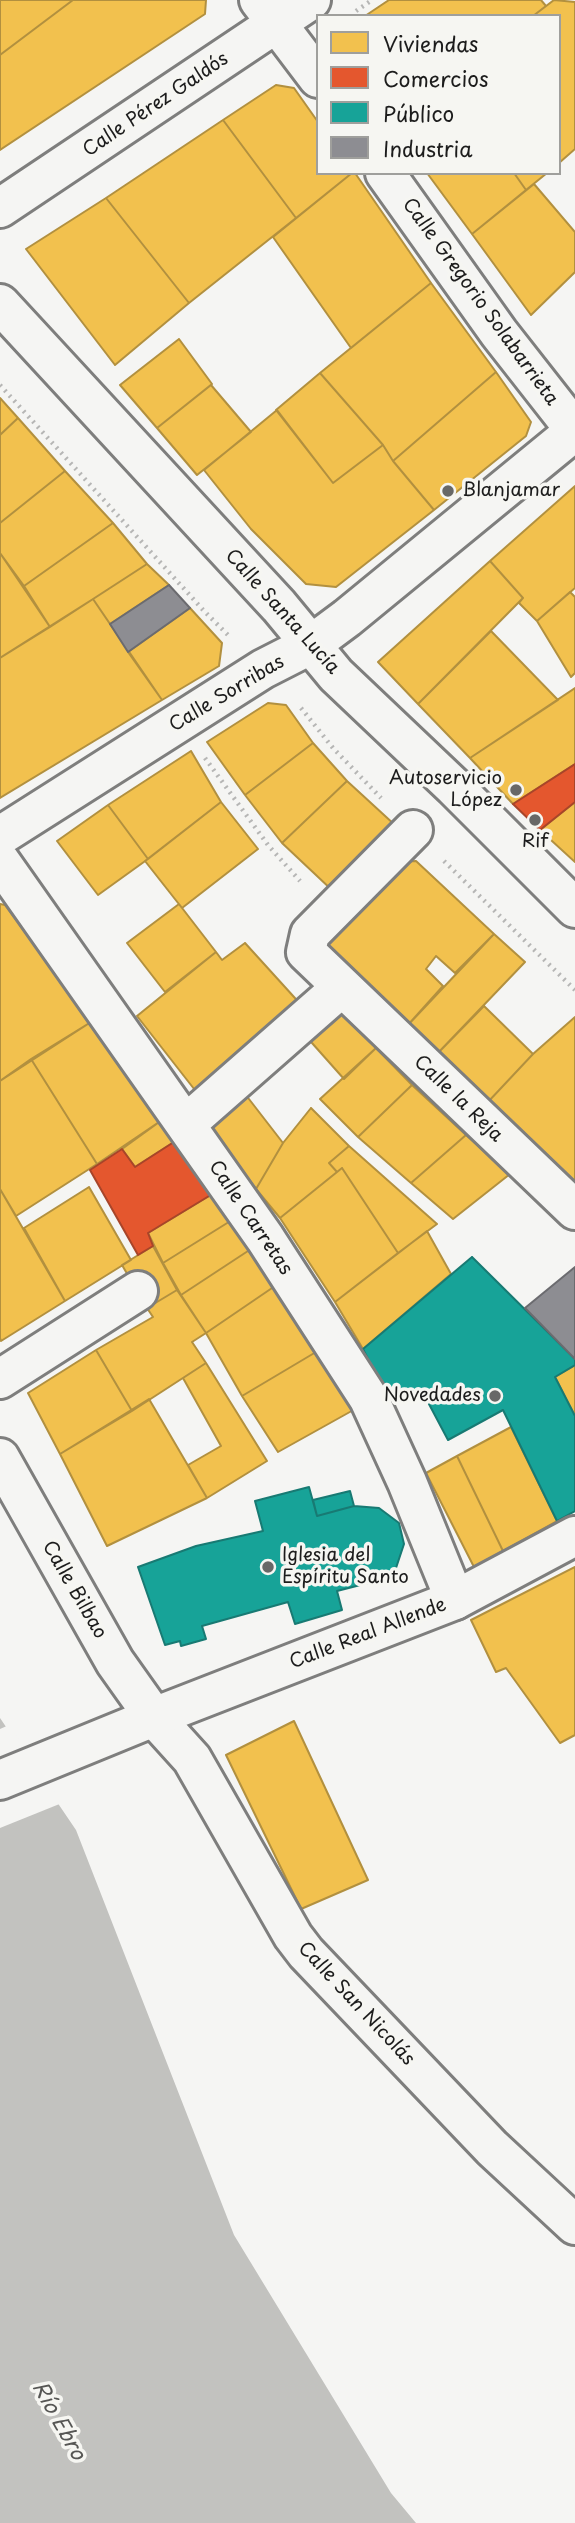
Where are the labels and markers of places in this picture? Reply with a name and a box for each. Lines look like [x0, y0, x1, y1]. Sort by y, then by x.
place label: Blanjamar [462, 480, 560, 502]
marker: Blanjamar [440, 483, 456, 499]
place label: Autoservicio López [389, 768, 502, 812]
marker: Autoservicio López [508, 782, 524, 798]
marker: Rif [527, 812, 543, 828]
place label: Rif [522, 831, 548, 853]
place label: Novedades [384, 1385, 481, 1407]
marker: Novedades [487, 1388, 503, 1404]
place label: Iglesia del Espíritu Santo [282, 1545, 409, 1589]
marker: Iglesia del Espíritu Santo [260, 1559, 276, 1575]

